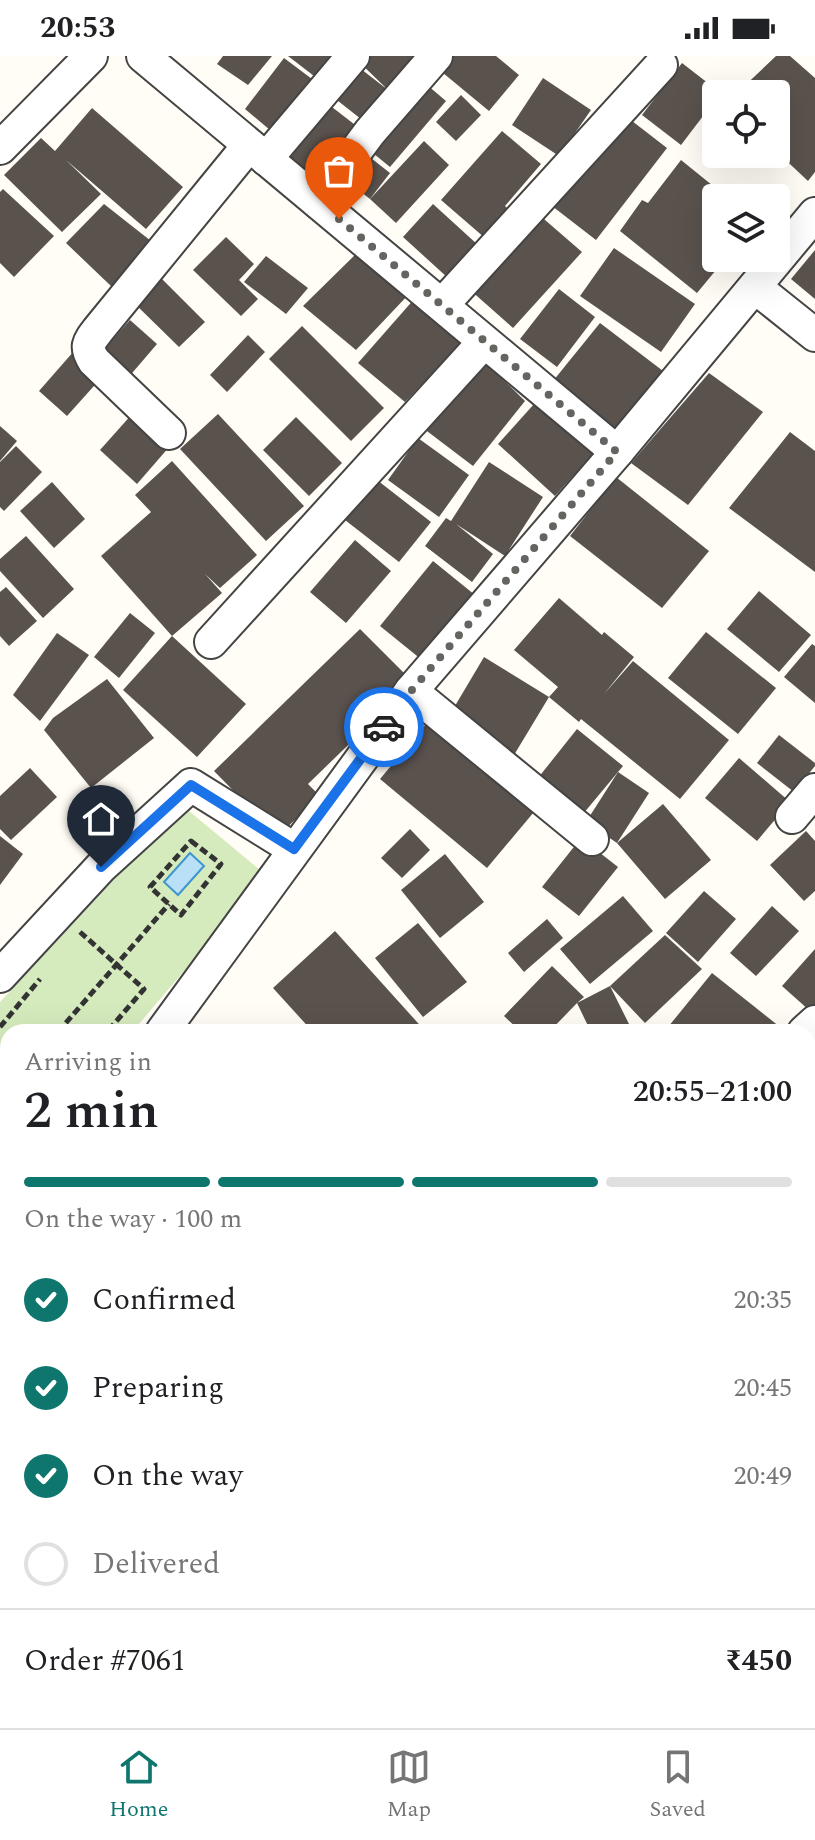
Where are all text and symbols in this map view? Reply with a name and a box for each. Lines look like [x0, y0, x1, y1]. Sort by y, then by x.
text: 20:53 [40, 5, 115, 51]
map controls [702, 80, 790, 272]
button: locate [702, 80, 790, 168]
pin [305, 137, 373, 219]
icon: bag [317, 149, 361, 193]
button: layers [702, 184, 790, 272]
courier [344, 687, 424, 767]
icon: car [362, 705, 406, 749]
pin [67, 785, 135, 867]
icon: home [79, 797, 123, 841]
text: Arriving in [24, 1042, 152, 1082]
text: 20:55–21:00 [633, 1069, 792, 1115]
text: 2 min [24, 1072, 159, 1151]
text: On the way · 100 m [24, 1199, 242, 1239]
text: Confirmed [92, 1277, 236, 1323]
icon: check [24, 1278, 68, 1322]
text: 20:35 [733, 1280, 792, 1320]
text: Preparing [92, 1365, 224, 1411]
icon: check [24, 1366, 68, 1410]
text: 20:45 [733, 1368, 792, 1408]
text: On the way [92, 1453, 243, 1499]
icon: check [24, 1454, 68, 1498]
text: 20:49 [733, 1456, 792, 1496]
text: Delivered [92, 1541, 220, 1587]
text: Order #7061 [24, 1638, 186, 1684]
text: ₹450 [725, 1638, 792, 1684]
tab: Home [109, 1745, 168, 1826]
tab: Map [387, 1745, 431, 1826]
tab: Saved [649, 1745, 706, 1826]

